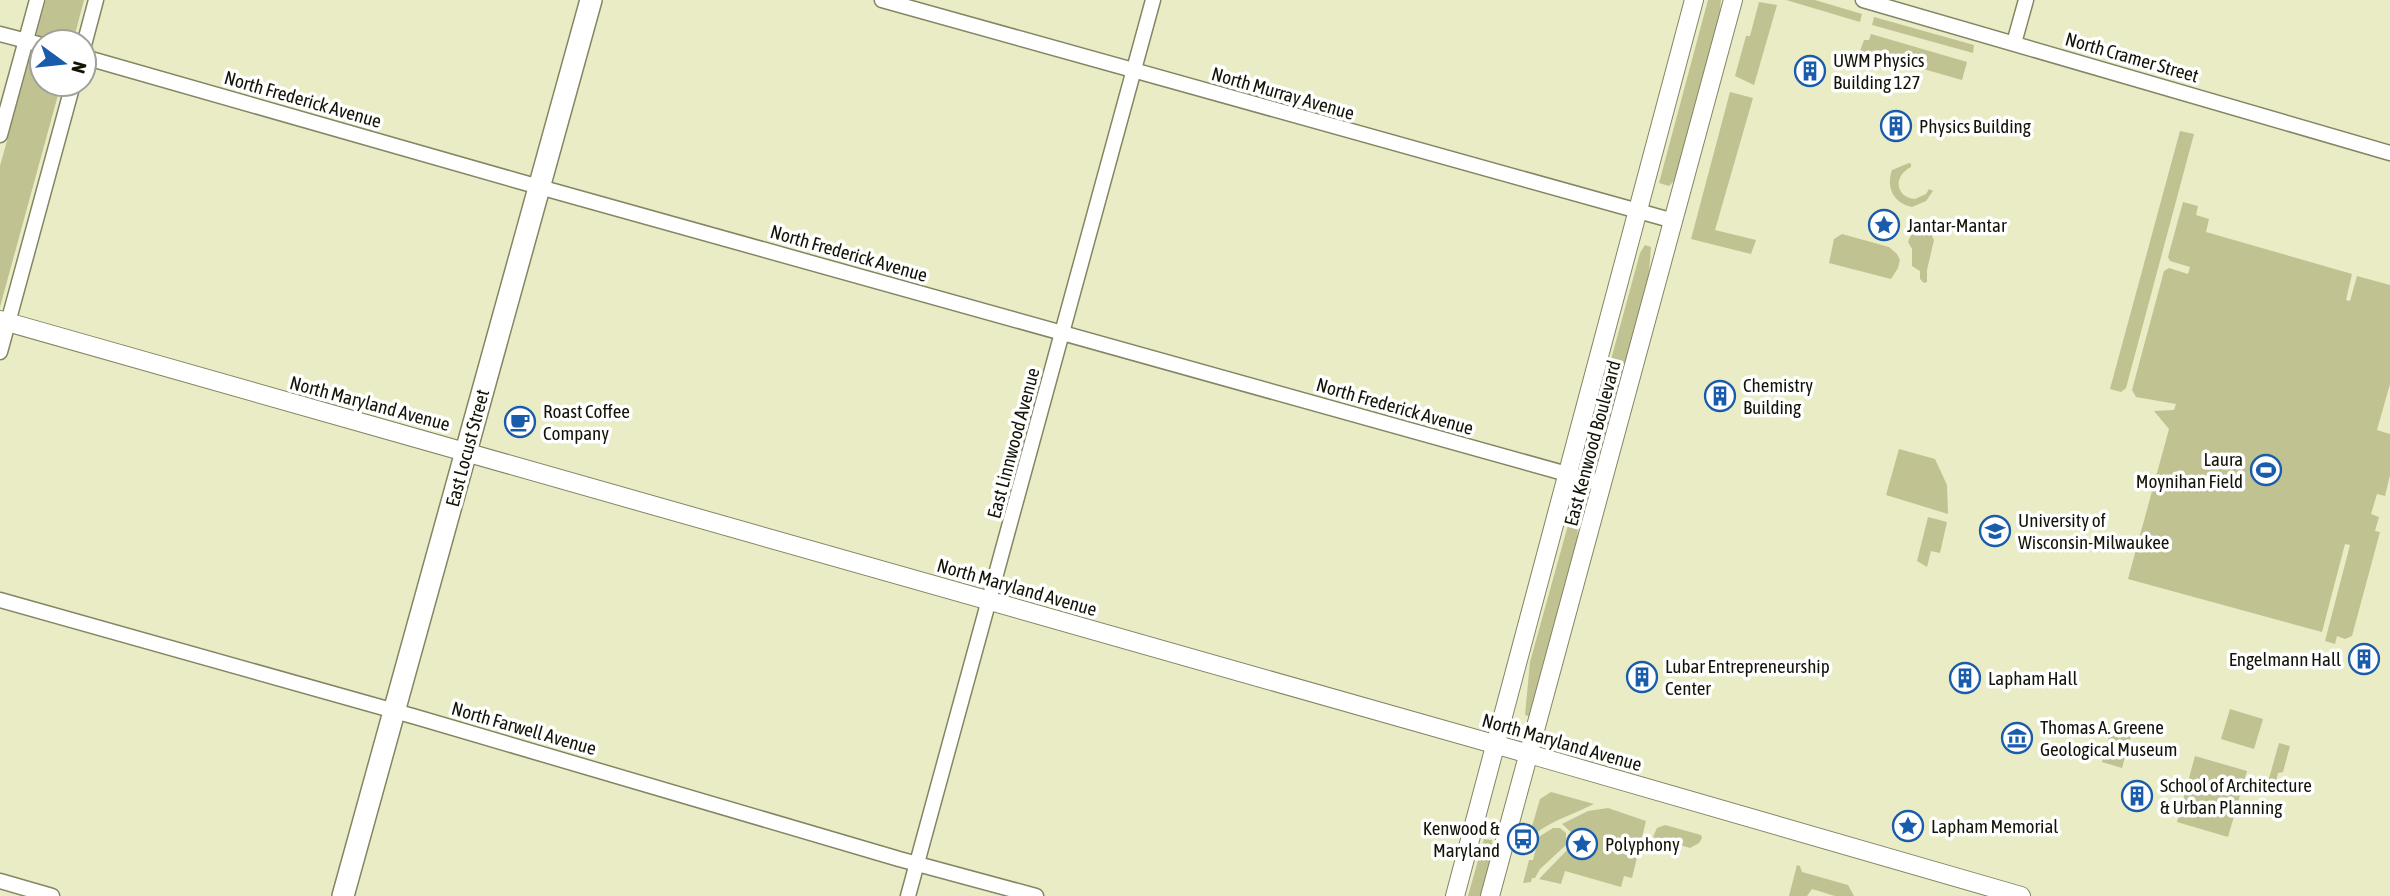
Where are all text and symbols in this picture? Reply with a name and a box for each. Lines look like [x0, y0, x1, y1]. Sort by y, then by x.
street label: North Cramer Street [2063, 27, 2201, 87]
north arrow [28, 28, 98, 98]
place label: UWM Physics Building 127 [1833, 49, 1925, 93]
building icon: UWM Physics Building 127 [1793, 54, 1827, 88]
text: N [67, 59, 91, 76]
street label: North Murray Avenue [1209, 62, 1357, 124]
street label: North Frederick Avenue [222, 66, 384, 132]
building icon: Physics Building [1879, 109, 1913, 143]
place label: Physics Building [1919, 115, 2032, 137]
place icon: Jantar-Mantar [1867, 208, 1901, 242]
place label: Jantar-Mantar [1907, 214, 2007, 236]
street label: North Frederick Avenue [768, 220, 930, 286]
street label: East Kenwood Boulevard [1559, 358, 1625, 528]
street label: East Linnwood Avenue [982, 365, 1044, 521]
street label: North Maryland Avenue [287, 371, 453, 435]
street label: North Frederick Avenue [1314, 373, 1476, 439]
place label: Chemistry Building [1743, 374, 1813, 418]
building icon: Chemistry Building [1703, 379, 1737, 413]
street label: East Locust Street [441, 387, 493, 509]
place label: Roast Coffee Company [543, 400, 630, 444]
cafe icon: Roast Coffee Company [503, 405, 537, 439]
place label: Laura Moynihan Field [2136, 448, 2243, 492]
sports icon: Laura Moynihan Field [2249, 453, 2283, 487]
place label: University of Wisconsin-Milwaukee [2018, 509, 2169, 553]
school or university icon: University of Wisconsin-Milwaukee [1978, 514, 2012, 548]
street label: North Maryland Avenue [935, 554, 1099, 620]
building icon: Engelmann Hall [2347, 642, 2381, 676]
place label: Engelmann Hall [2229, 648, 2341, 670]
place label: Lubar Entrepreneurship Center [1665, 655, 1830, 699]
building icon: Lubar Entrepreneurship Center [1625, 660, 1659, 694]
building icon: Lapham Hall [1948, 661, 1982, 695]
place label: Lapham Hall [1988, 667, 2077, 689]
street label: North Farwell Avenue [449, 697, 599, 759]
street label: North Maryland Avenue [1480, 709, 1644, 775]
place label: Thomas A. Greene Geological Museum [2040, 716, 2177, 760]
museum icon: Thomas A. Greene Geological Museum [2000, 721, 2034, 755]
place label: School of Architecture & Urban Planning [2160, 774, 2312, 818]
building icon: School of Architecture & Urban Planning [2120, 779, 2154, 813]
place icon: Lapham Memorial [1891, 809, 1925, 843]
place label: Lapham Memorial [1931, 815, 2058, 837]
place label: Kenwood & Maryland [1423, 817, 1500, 861]
bus stop icon: Kenwood & Maryland [1506, 822, 1540, 856]
place icon: Polyphony [1565, 827, 1599, 861]
place label: Polyphony [1605, 833, 1680, 855]

